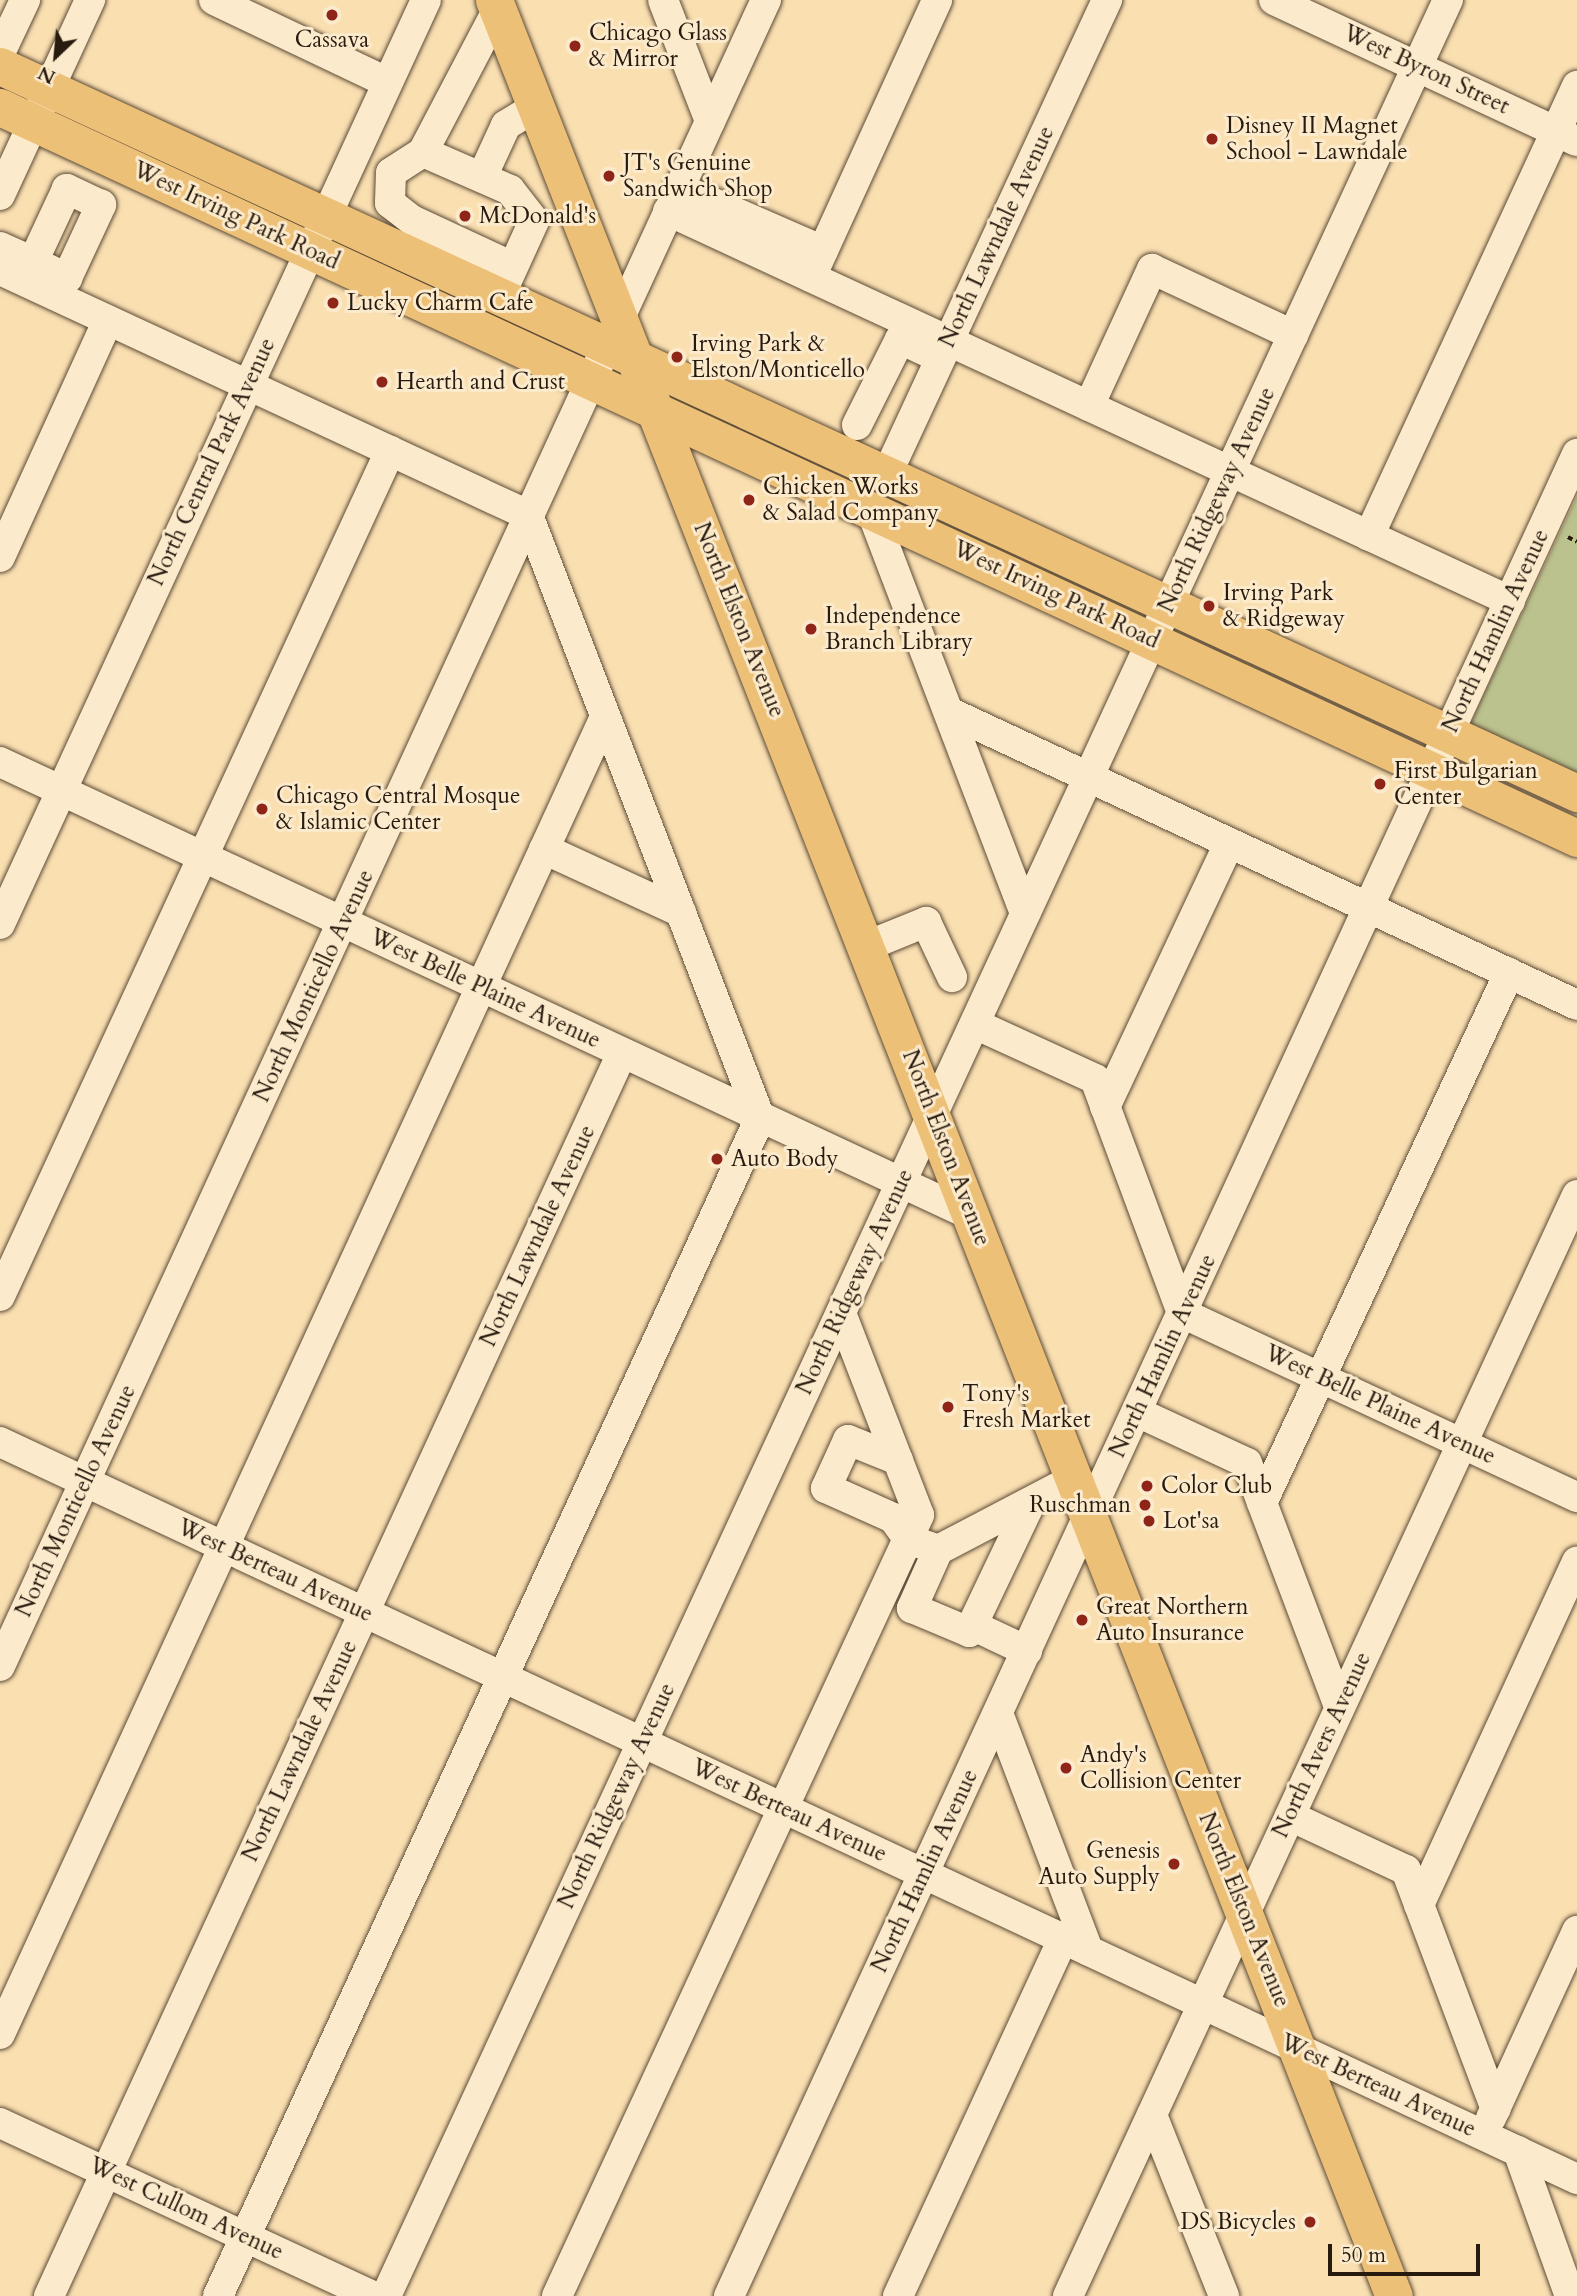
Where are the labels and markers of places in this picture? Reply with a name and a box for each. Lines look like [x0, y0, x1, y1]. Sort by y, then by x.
marker: Cassava [324, 7, 340, 23]
place label: Chicago Glass & Mirror [589, 19, 727, 73]
place label: Cassava [295, 26, 369, 54]
marker: Chicago Glass & Mirror [567, 38, 583, 54]
place label: Disney II Magnet School - Lawndale [1226, 112, 1408, 166]
marker: Disney II Magnet School - Lawndale [1204, 131, 1220, 147]
place label: JT's Genuine Sandwich Shop [623, 149, 773, 203]
marker: JT's Genuine Sandwich Shop [601, 168, 617, 184]
place label: McDonald's [479, 202, 596, 230]
marker: McDonald's [457, 208, 473, 224]
place label: Lucky Charm Cafe [347, 289, 534, 317]
marker: Lucky Charm Cafe [325, 295, 341, 311]
place label: Irving Park & Elston/Monticello [691, 330, 865, 384]
marker: Irving Park & Elston/Monticello [669, 349, 685, 365]
place label: Hearth and Crust [396, 368, 565, 396]
marker: Hearth and Crust [374, 374, 390, 390]
place label: Chicken Works & Salad Company [763, 473, 939, 527]
marker: Chicken Works & Salad Company [741, 492, 757, 508]
place label: Irving Park & Ridgeway [1223, 579, 1345, 633]
marker: Irving Park & Ridgeway [1201, 598, 1217, 614]
place label: Independence Branch Library [825, 602, 973, 656]
marker: Independence Branch Library [803, 621, 819, 637]
place label: First Bulgarian Center [1394, 757, 1538, 811]
marker: First Bulgarian Center [1372, 776, 1388, 792]
place label: Chicago Central Mosque & Islamic Center [276, 782, 520, 836]
marker: Chicago Central Mosque & Islamic Center [254, 801, 270, 817]
place label: Auto Body [731, 1145, 838, 1173]
marker: Auto Body [709, 1151, 725, 1167]
place label: Tony's Fresh Market [962, 1380, 1090, 1434]
marker: Tony's Fresh Market [940, 1399, 956, 1415]
place label: Color Club [1161, 1472, 1272, 1500]
marker: Color Club [1139, 1478, 1155, 1494]
place label: Ruschman [1029, 1491, 1131, 1519]
marker: Ruschman [1137, 1497, 1153, 1513]
place label: Lot'sa [1163, 1507, 1219, 1535]
marker: Lot'sa [1141, 1513, 1157, 1529]
place label: Great Northern Auto Insurance [1096, 1593, 1249, 1647]
marker: Great Northern Auto Insurance [1074, 1612, 1090, 1628]
place label: Andy's Collision Center [1080, 1741, 1241, 1795]
marker: Andy's Collision Center [1058, 1760, 1074, 1776]
place label: Genesis Auto Supply [1039, 1837, 1160, 1891]
marker: Genesis Auto Supply [1166, 1856, 1182, 1872]
place label: DS Bicycles [1180, 2208, 1296, 2236]
marker: DS Bicycles [1302, 2214, 1318, 2230]

